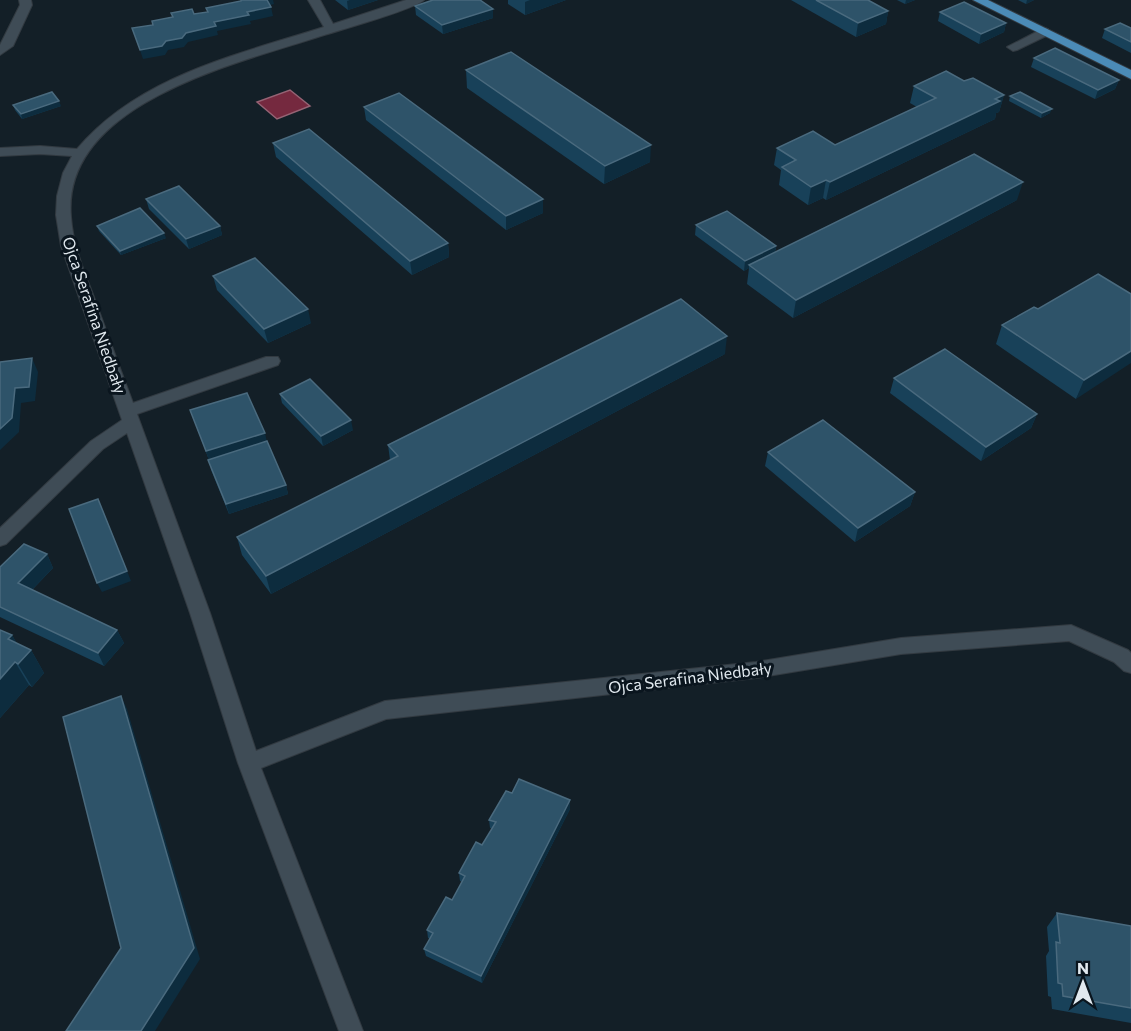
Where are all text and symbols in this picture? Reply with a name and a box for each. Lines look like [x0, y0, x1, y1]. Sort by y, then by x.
street label: Ojca Serafina Niedbały [59, 234, 131, 396]
street label: Ojca Serafina Niedbały [607, 658, 773, 696]
north arrow [1053, 953, 1113, 1013]
text: N [1077, 958, 1089, 977]

